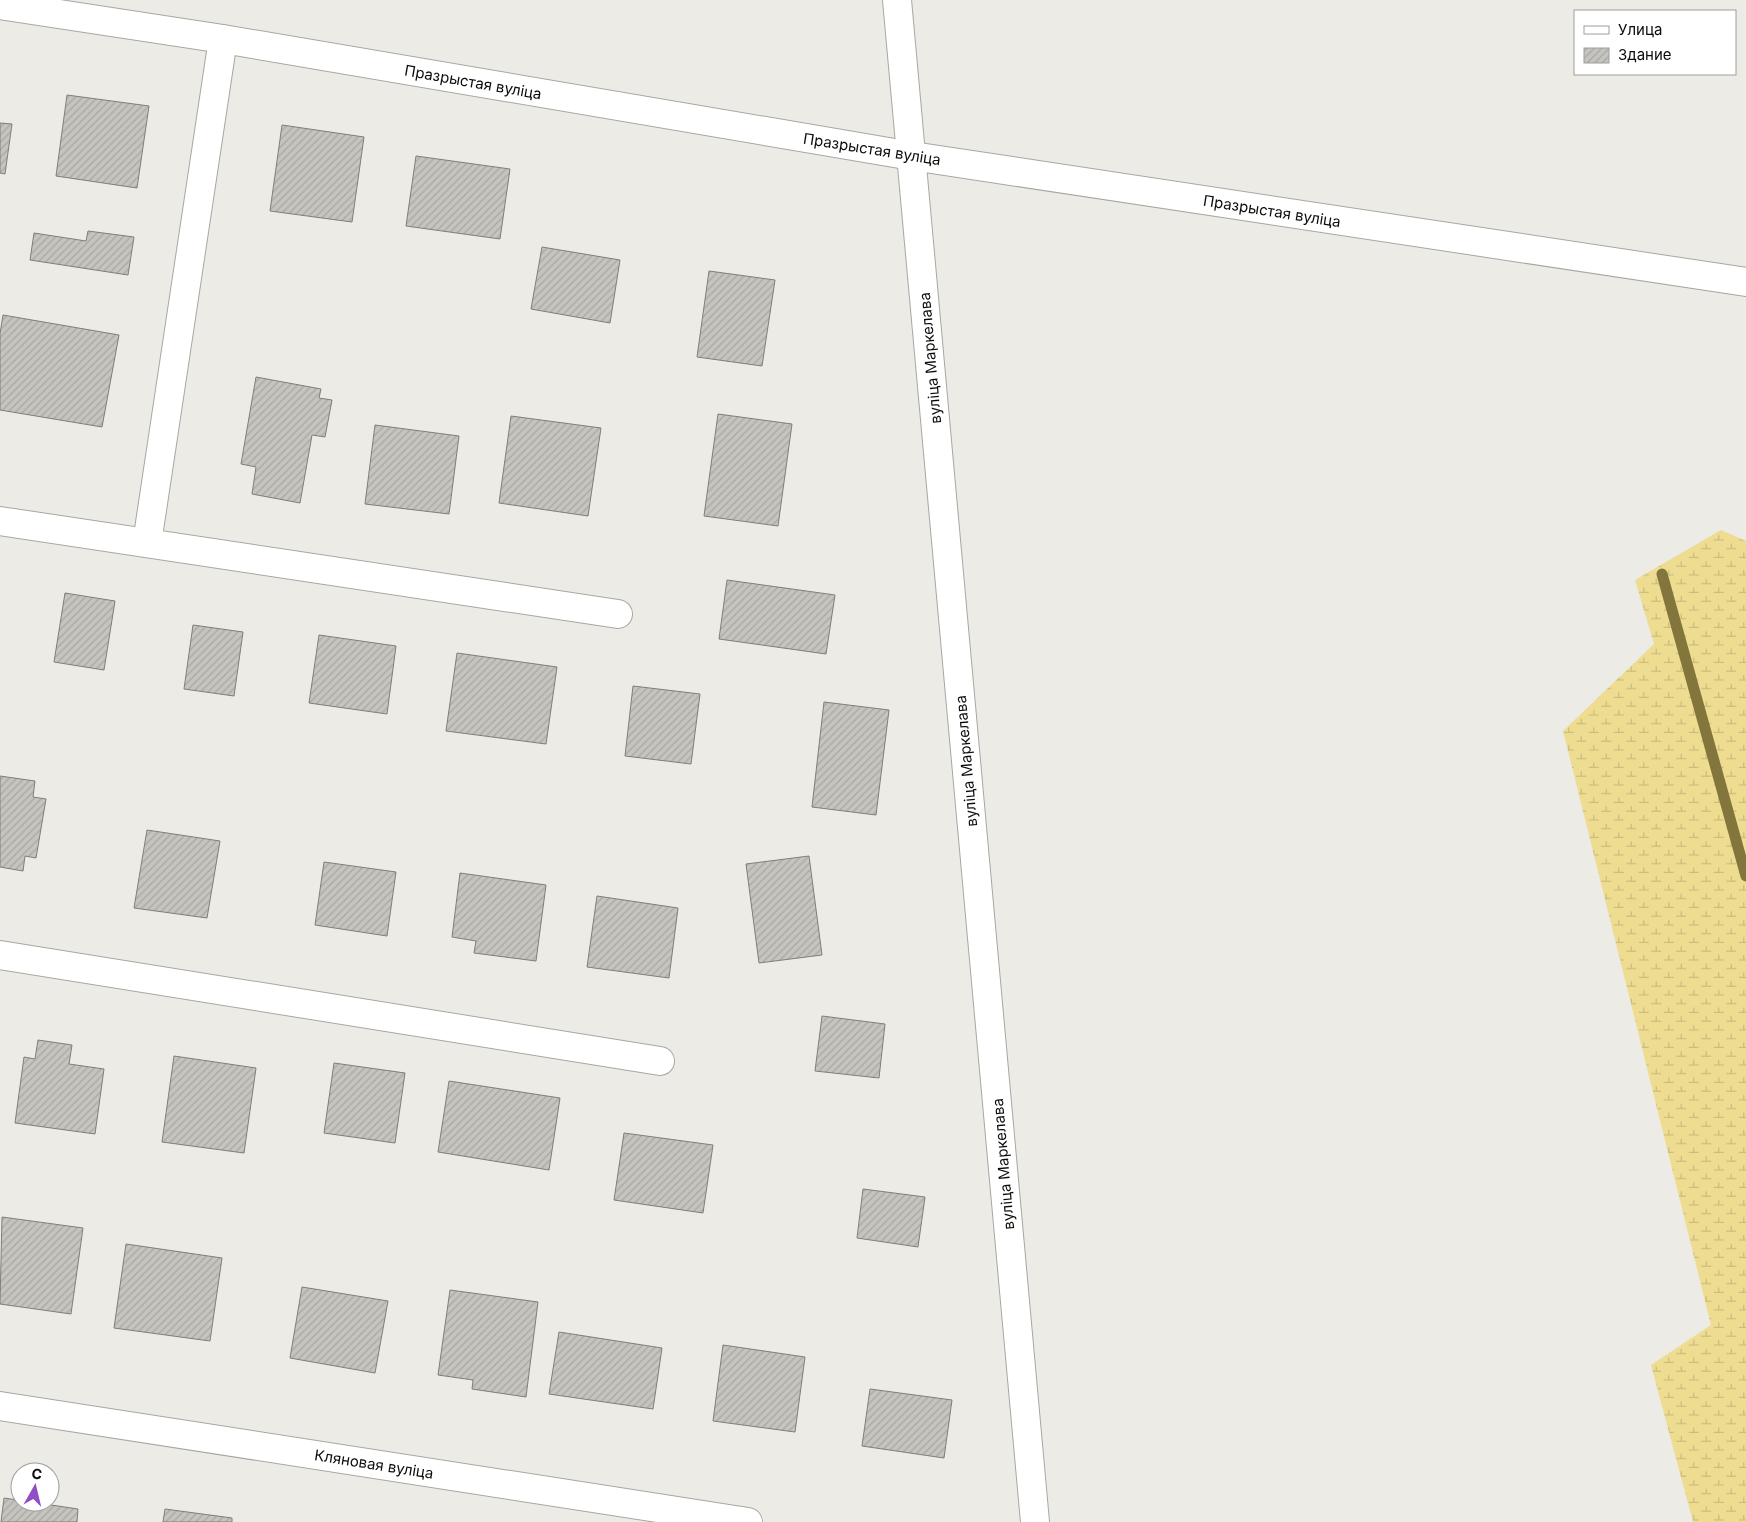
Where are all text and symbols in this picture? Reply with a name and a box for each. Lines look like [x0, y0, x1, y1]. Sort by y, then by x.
legend [1574, 10, 1736, 75]
text: Улица [1618, 20, 1662, 39]
text: Здание [1618, 45, 1672, 64]
street label: Празрыстая вуліца [403, 61, 543, 103]
street label: Празрыстая вуліца [802, 129, 942, 169]
street label: Празрыстая вуліца [1202, 191, 1342, 231]
street label: вуліца Маркелава [915, 292, 945, 424]
street label: вуліца Маркелава [951, 695, 981, 827]
street label: вуліца Маркелава [988, 1098, 1018, 1230]
street label: Кляновая вуліца [313, 1445, 435, 1483]
north arrow [10, 1462, 60, 1512]
text: С [31, 1464, 43, 1483]

